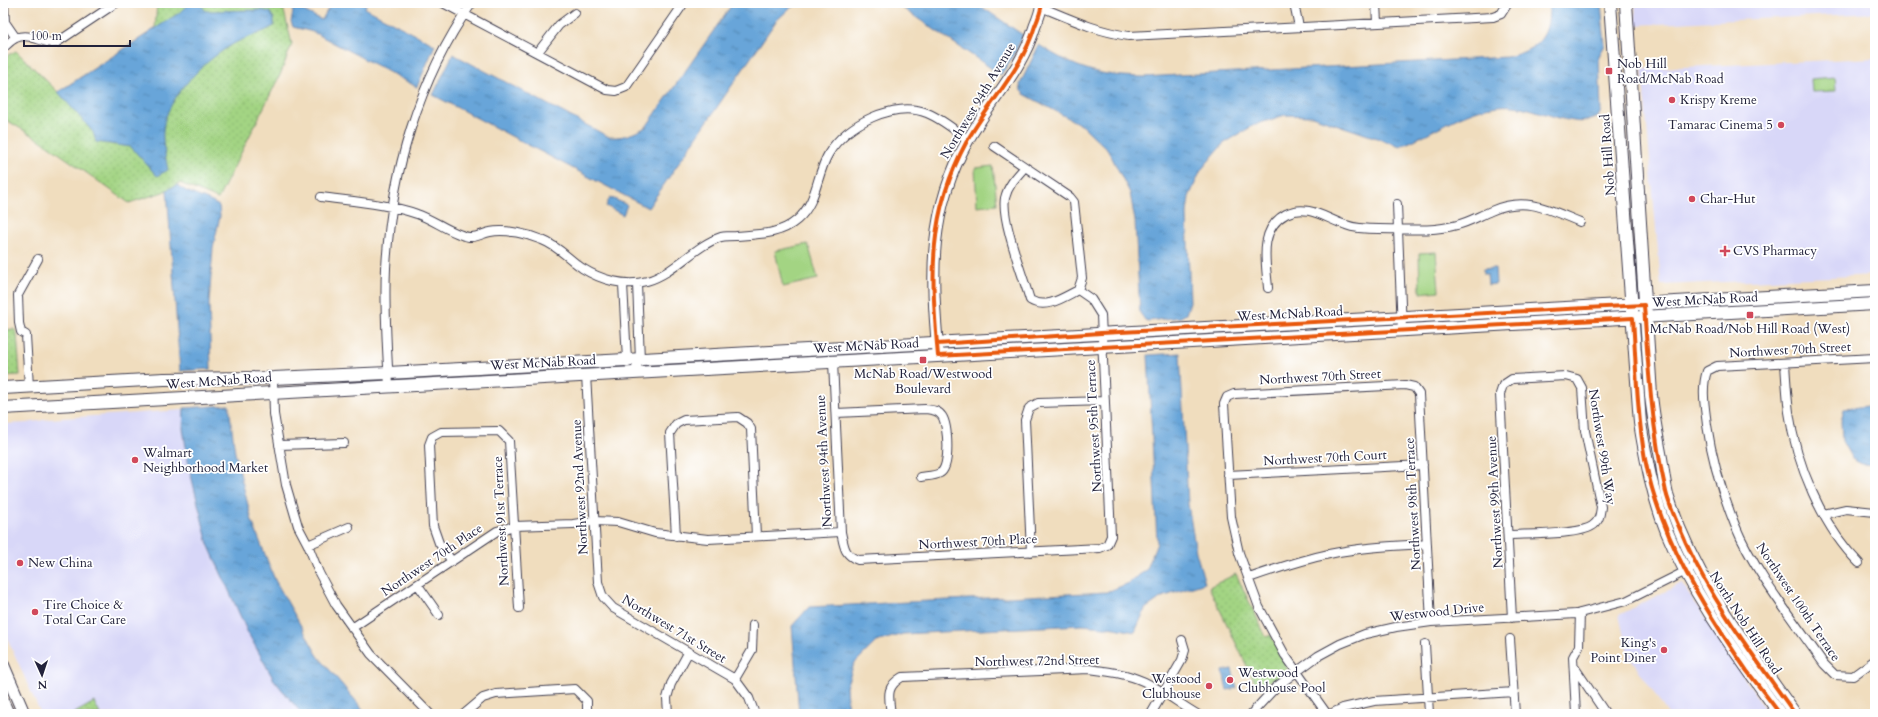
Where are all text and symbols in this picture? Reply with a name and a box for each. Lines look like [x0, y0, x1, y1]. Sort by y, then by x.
scale bar [24, 22, 130, 48]
text: 100 m [30, 28, 63, 44]
street label: Northwest 94th Avenue [936, 39, 1020, 162]
place label: Nob Hill Road/McNab Road [1617, 55, 1724, 88]
marker: Nob Hill Road/McNab Road [1604, 66, 1614, 76]
place label: Krispy Kreme [1680, 91, 1757, 109]
marker: Krispy Kreme [1667, 95, 1677, 105]
street label: Nob Hill Road [1596, 114, 1620, 196]
place label: Tamarac Cinema 5 [1668, 116, 1773, 134]
marker: Tamarac Cinema 5 [1776, 120, 1786, 130]
place label: Char-Hut [1700, 190, 1755, 208]
marker: Char-Hut [1687, 194, 1697, 204]
place label: CVS Pharmacy [1733, 242, 1817, 260]
marker: CVS Pharmacy [1720, 246, 1730, 256]
street label: West McNab Road [1651, 288, 1759, 312]
street label: West McNab Road [1236, 302, 1344, 326]
marker: McNab Road/Nob Hill Road (West) [1745, 310, 1755, 320]
place label: McNab Road/Nob Hill Road (West) [1650, 320, 1850, 338]
street label: West McNab Road [812, 334, 920, 358]
street label: Northwest 70th Street [1729, 338, 1851, 362]
street label: West McNab Road [489, 351, 597, 375]
marker: McNab Road/Westwood Boulevard [918, 355, 928, 365]
street label: Northwest 95th Terrace [1082, 359, 1106, 493]
place label: McNab Road/Westwood Boulevard [854, 365, 992, 398]
street label: Northwest 70th Street [1259, 365, 1381, 389]
street label: West McNab Road [164, 368, 273, 394]
street label: Northwest 99th Way [1584, 388, 1620, 506]
street label: Northwest 94th Avenue [812, 394, 836, 528]
street label: Northwest 92nd Avenue [567, 419, 593, 555]
street label: Northwest 99th Avenue [1483, 435, 1507, 569]
street label: Northwest 98th Terrace [1401, 437, 1425, 571]
place label: Walmart Neighborhood Market [142, 444, 268, 477]
street label: Northwest 70th Court [1263, 446, 1387, 470]
marker: Walmart Neighborhood Market [130, 455, 140, 465]
street label: Northwest 91st Terrace [489, 456, 513, 586]
street label: Northwest 70th Place [378, 519, 486, 601]
street label: Northwest 70th Place [918, 530, 1038, 554]
street label: Northwest 100th Terrace [1752, 539, 1845, 665]
place label: New China [28, 554, 93, 572]
marker: New China [15, 558, 25, 568]
street label: North Nob Hill Road [1705, 568, 1785, 678]
street label: Northwest 71st Street [618, 591, 730, 667]
place label: Tire Choice & Total Car Care [43, 596, 126, 629]
street label: Westwood Drive [1388, 598, 1485, 626]
marker: Tire Choice & Total Car Care [30, 607, 40, 617]
place label: King's Point Diner [1590, 634, 1656, 667]
marker: King's Point Diner [1659, 645, 1669, 655]
street label: Northwest 72nd Street [974, 651, 1100, 671]
north arrow [22, 655, 62, 695]
place label: Westwood Clubhouse Pool [1237, 664, 1326, 697]
place label: Westood Clubhouse [1142, 670, 1201, 703]
marker: Westwood Clubhouse Pool [1225, 675, 1235, 685]
text: N [37, 677, 48, 692]
marker: Westood Clubhouse [1204, 681, 1214, 691]

